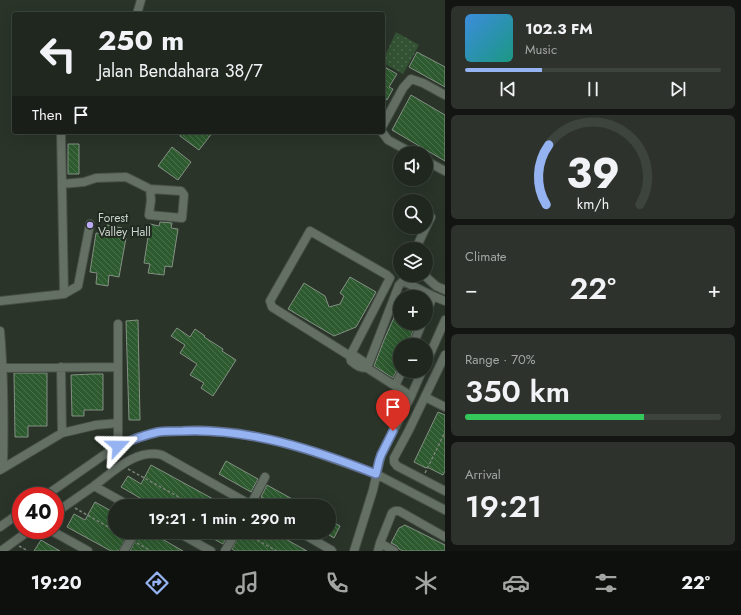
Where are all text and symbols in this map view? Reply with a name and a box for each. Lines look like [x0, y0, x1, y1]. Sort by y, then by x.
text: 102.3 FM [525, 18, 593, 40]
text: 250 m [98, 20, 184, 61]
icon: left [32, 28, 84, 80]
text: Music [525, 40, 557, 59]
text: Jalan Bendahara 38/7 [98, 58, 263, 84]
icon: previous [497, 78, 519, 100]
icon: pause [582, 78, 604, 100]
icon: next [667, 78, 689, 100]
text: Then [32, 104, 62, 126]
icon: arrive [70, 104, 92, 126]
text: 39 [566, 143, 620, 204]
map controls [393, 146, 433, 378]
button: sound [393, 146, 433, 186]
text: km/h [577, 193, 609, 213]
button: search [393, 194, 433, 234]
place label: Forest Valley Hall [98, 209, 151, 241]
marker: Forest Valley Hall [85, 220, 95, 230]
button: layers [393, 242, 433, 282]
text: Climate [465, 247, 506, 266]
text: 22° [569, 267, 616, 310]
text: − [465, 273, 478, 305]
text: + [707, 273, 721, 305]
button: + [393, 290, 433, 330]
button: − [393, 338, 433, 378]
text: Range · 70% [465, 350, 536, 369]
text: 350 km [465, 370, 570, 413]
pin [376, 390, 410, 431]
icon: arrive [382, 396, 404, 418]
position arrow [97, 425, 139, 467]
text: Arrival [465, 465, 501, 484]
text: 19:21 [465, 485, 542, 528]
speed limit sign: 40 [12, 487, 64, 539]
text: 19:21 · 1 min · 290 m [148, 508, 296, 530]
icon: directions [143, 569, 171, 597]
icon: music [233, 569, 261, 597]
icon: phone [323, 569, 351, 597]
icon: climate [412, 569, 440, 597]
icon: car [502, 569, 530, 597]
icon: filters [592, 569, 620, 597]
text: 19:20 [31, 570, 82, 596]
text: 22° [681, 570, 710, 596]

